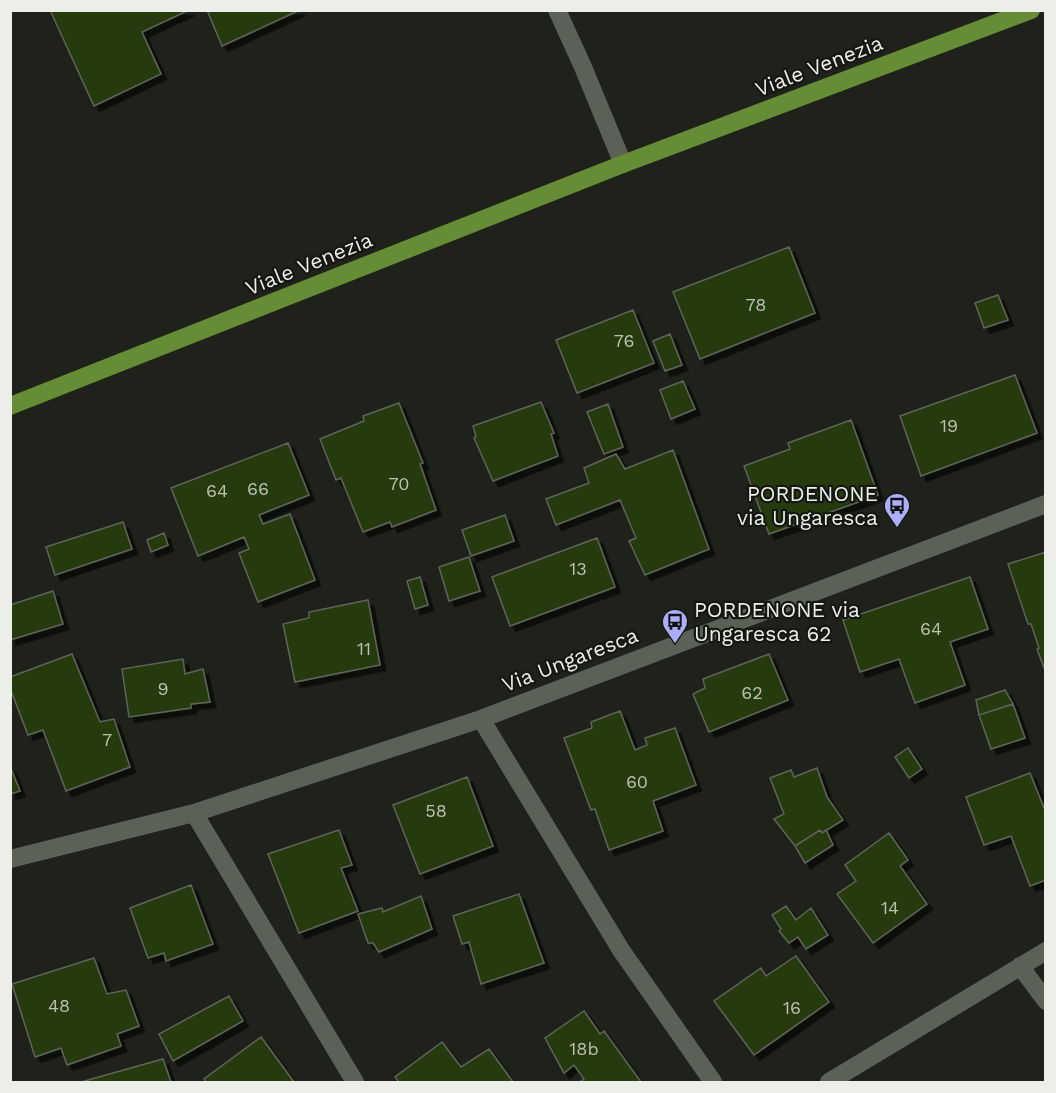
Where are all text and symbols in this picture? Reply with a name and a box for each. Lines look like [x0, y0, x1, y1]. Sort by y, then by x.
street label: Viale Venezia [751, 30, 886, 101]
street label: Viale Venezia [242, 227, 376, 300]
house number: 78 [746, 294, 766, 315]
house number: 76 [614, 330, 634, 351]
house number: 19 [940, 415, 958, 436]
house number: 70 [389, 473, 409, 494]
house number: 66 [247, 478, 269, 499]
house number: 64 [206, 480, 228, 501]
place label: PORDENONE via Ungaresca [737, 481, 878, 530]
bus stop icon: PORDENONE via Ungaresca [882, 491, 912, 529]
house number: 13 [569, 558, 587, 579]
place label: PORDENONE via Ungaresca 62 [694, 597, 860, 646]
bus stop icon: PORDENONE via Ungaresca 62 [660, 607, 690, 645]
house number: 64 [920, 618, 942, 639]
street label: Via Ungaresca [498, 622, 641, 697]
house number: 11 [357, 638, 371, 659]
house number: 9 [157, 678, 169, 699]
house number: 62 [741, 682, 763, 703]
house number: 7 [102, 729, 112, 750]
house number: 60 [626, 771, 648, 792]
house number: 58 [425, 800, 447, 821]
house number: 14 [881, 897, 899, 918]
house number: 48 [48, 995, 70, 1016]
house number: 16 [783, 997, 801, 1018]
house number: 18b [569, 1038, 599, 1059]

